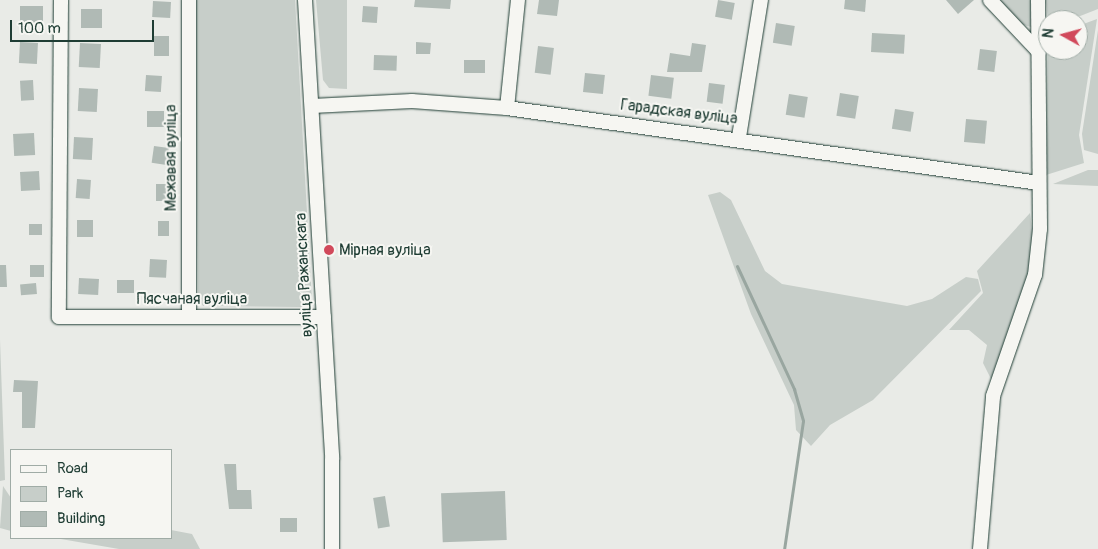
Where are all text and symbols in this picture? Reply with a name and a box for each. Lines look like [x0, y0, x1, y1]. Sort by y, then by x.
scale bar [12, 10, 156, 42]
north arrow [1038, 10, 1088, 60]
text: 100 m [18, 19, 61, 38]
text: N [1040, 27, 1058, 39]
street label: Гарадская вуліца [619, 95, 739, 129]
street label: Межавая вуліца [161, 105, 181, 211]
street label: вуліца Ражанскага [291, 212, 317, 338]
place label: Мірная вуліца [339, 240, 431, 260]
marker: Мірная вуліца [323, 244, 335, 256]
street label: Пясчаная вуліца [137, 289, 247, 309]
legend [10, 449, 172, 539]
text: Road [57, 459, 88, 478]
text: Park [57, 484, 83, 503]
text: Building [57, 509, 105, 528]

